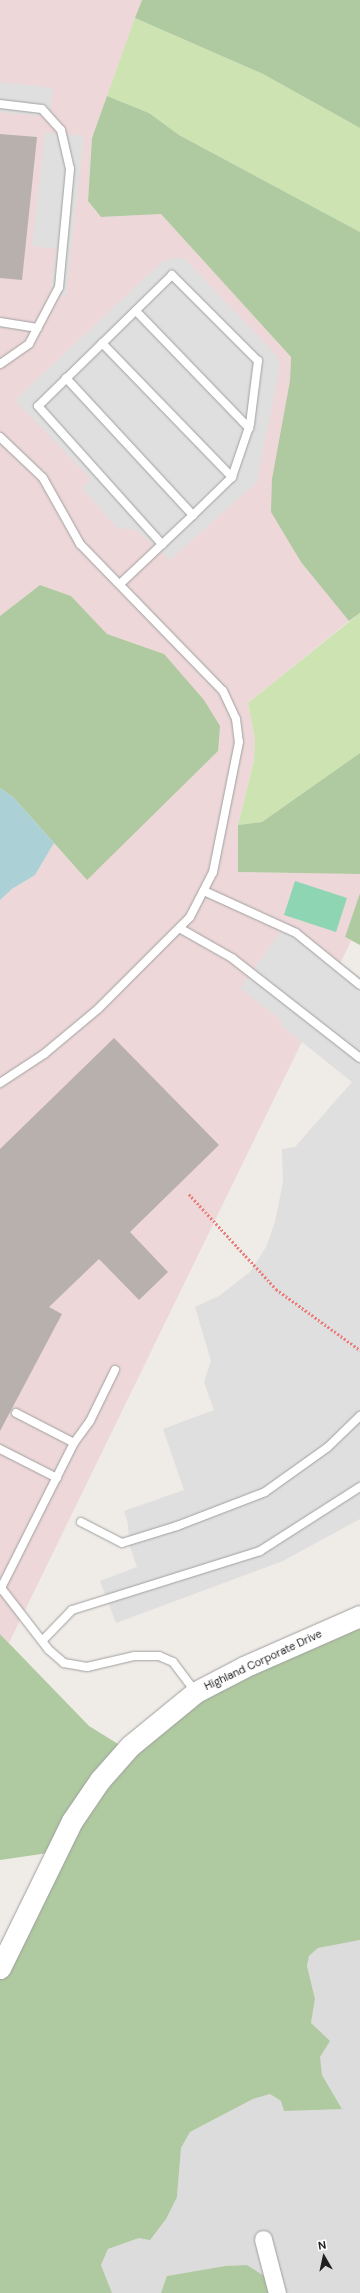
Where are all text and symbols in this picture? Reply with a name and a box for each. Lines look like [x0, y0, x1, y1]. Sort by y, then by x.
street label: Highland Corporate Drive [202, 1627, 324, 1693]
north arrow [304, 2237, 344, 2277]
text: N [317, 2238, 327, 2253]

